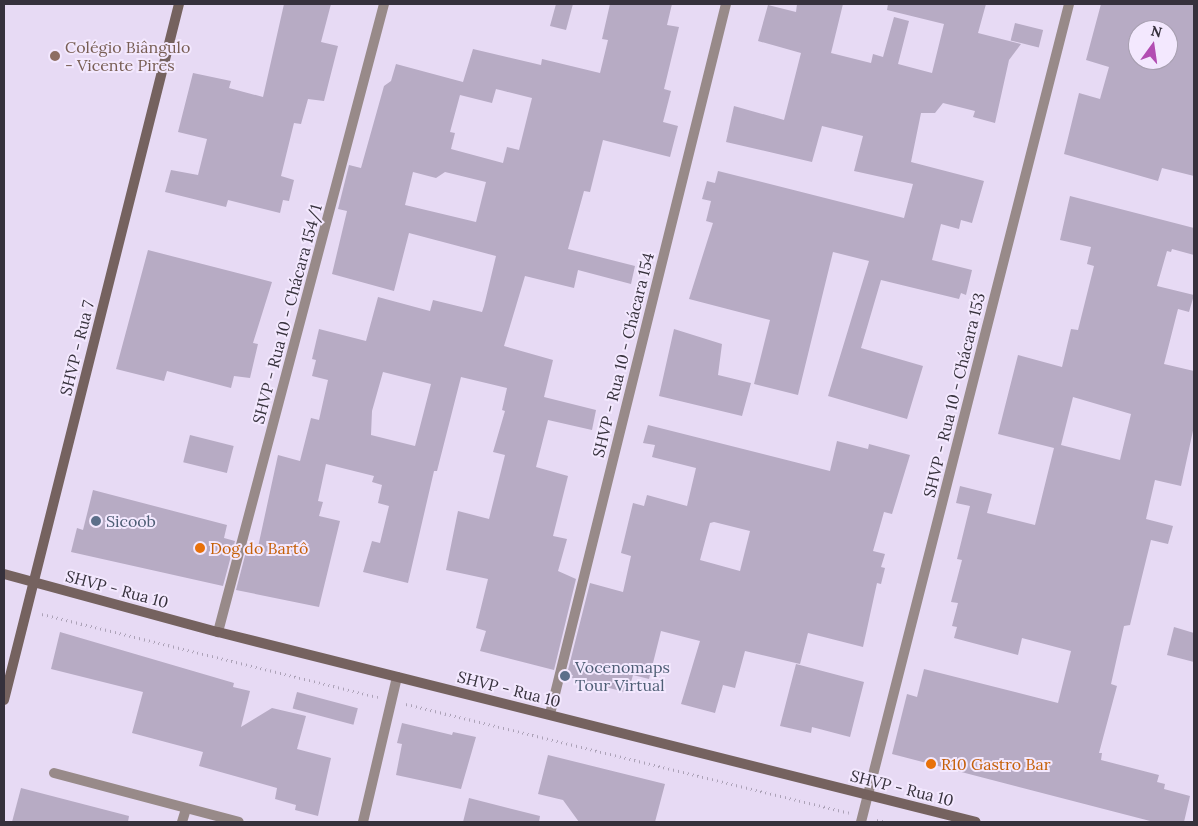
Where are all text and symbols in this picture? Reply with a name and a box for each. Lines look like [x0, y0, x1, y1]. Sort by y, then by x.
north arrow [1128, 20, 1178, 70]
text: N [1149, 21, 1164, 41]
place label: Colégio Biângulo - Vicente Pires [65, 37, 190, 75]
marker: Colégio Biângulo - Vicente Pires [49, 50, 61, 62]
street label: SHVP - Rua 10 - Chácara 154/1 [248, 202, 326, 426]
street label: SHVP - Rua 10 - Chácara 154 [588, 251, 658, 459]
street label: SHVP - Rua 10 - Chácara 153 [919, 291, 989, 499]
street label: SHVP - Rua 7 [56, 298, 98, 398]
place label: Sicoob [106, 511, 156, 531]
marker: Sicoob [90, 515, 102, 527]
place label: Dog do Bartô [210, 538, 308, 558]
marker: Dog do Bartô [194, 542, 206, 554]
street label: SHVP - Rua 10 [63, 566, 171, 612]
place label: Vocenomaps Tour Virtual [575, 657, 670, 695]
street label: SHVP - Rua 10 [455, 667, 563, 711]
marker: Vocenomaps Tour Virtual [559, 670, 571, 682]
place label: R10 Gastro Bar [941, 754, 1051, 774]
marker: R10 Gastro Bar [925, 758, 937, 770]
street label: SHVP - Rua 10 [848, 766, 956, 810]

